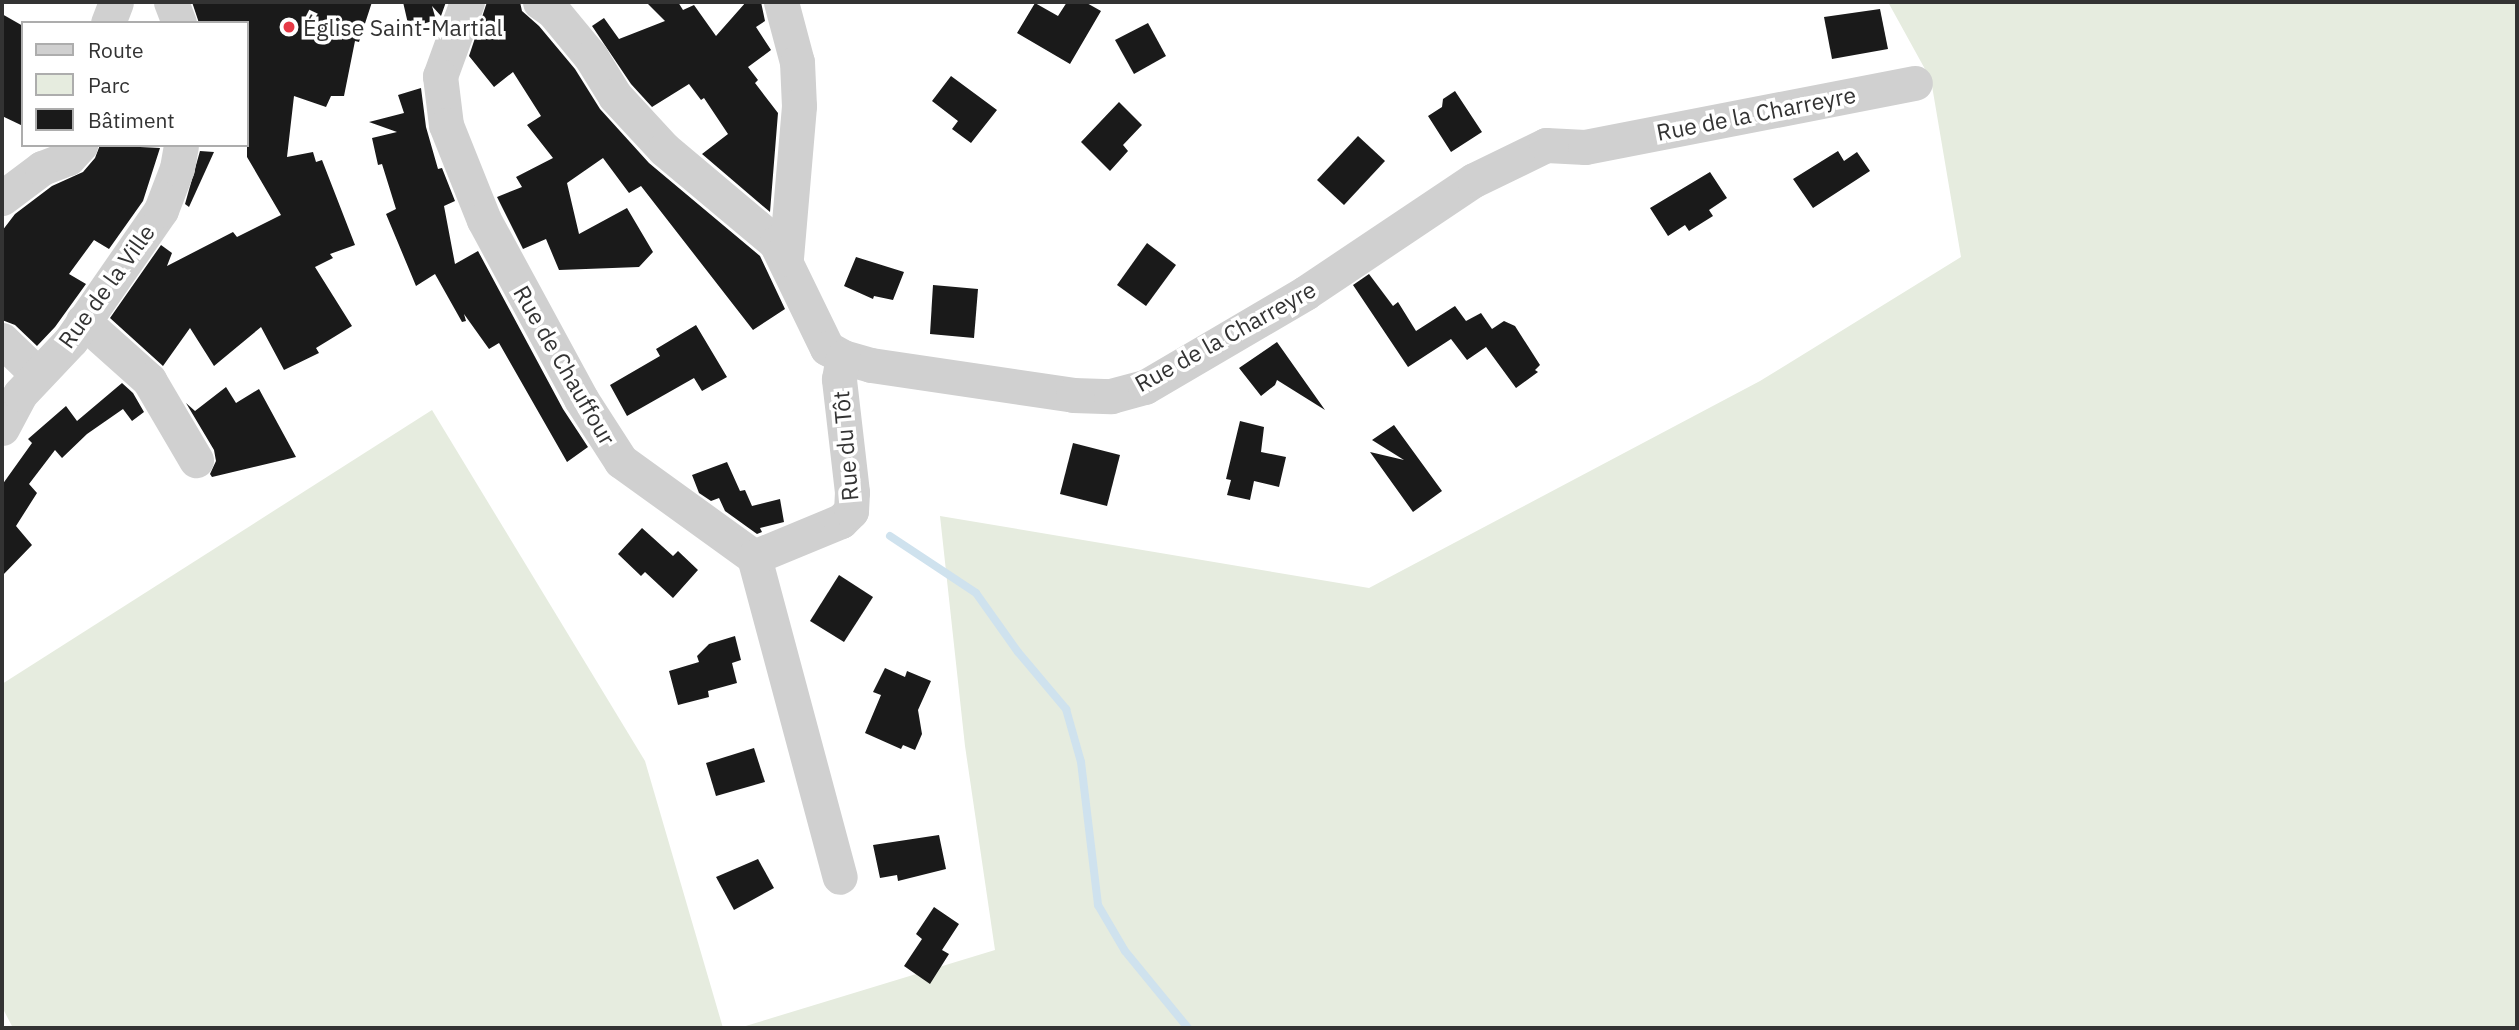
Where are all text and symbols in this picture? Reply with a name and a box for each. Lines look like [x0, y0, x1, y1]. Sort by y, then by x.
place label: Église Saint-Martial [303, 13, 503, 41]
marker: Église Saint-Martial [281, 19, 297, 35]
legend [21, 21, 248, 147]
text: Route [88, 36, 144, 64]
text: Parc [88, 71, 130, 99]
street label: Rue de la Charreyre [1654, 80, 1858, 146]
text: Bâtiment [88, 106, 175, 134]
street label: Rue de la Ville [52, 219, 160, 353]
street label: Rue de la Charreyre [1130, 275, 1320, 397]
street label: Rue de Chauffour [508, 281, 622, 449]
street label: Rue du Tôt [826, 390, 864, 502]

